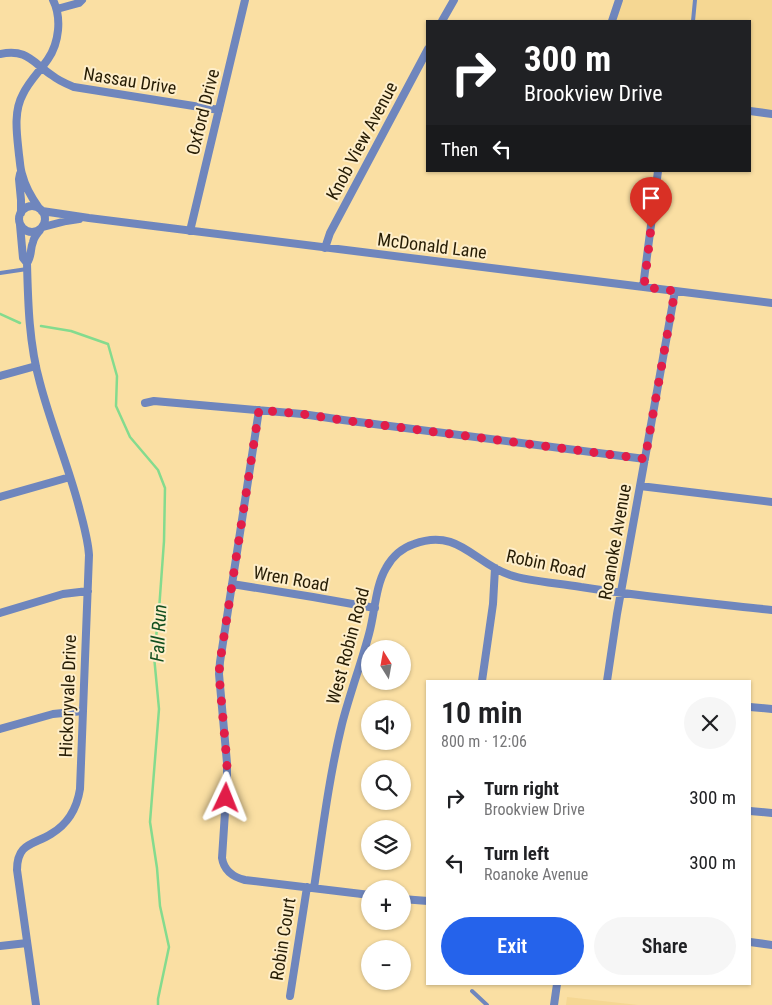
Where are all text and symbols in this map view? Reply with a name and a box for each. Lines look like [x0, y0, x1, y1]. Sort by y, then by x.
text: 300 m [524, 39, 611, 80]
icon: right [441, 40, 506, 105]
street label: Nassau Drive [82, 63, 178, 98]
street label: Oxford Drive [182, 67, 223, 157]
street label: Knob View Avenue [322, 78, 402, 203]
text: Brookview Drive [524, 81, 663, 106]
icon: left [488, 135, 516, 163]
text: Then [441, 138, 478, 161]
pin [630, 177, 672, 228]
icon: arrive [637, 184, 665, 212]
street label: McDonald Lane [376, 228, 488, 263]
street label: Roanoke Avenue [594, 482, 635, 601]
street label: Robin Road [505, 545, 588, 582]
street label: Wren Road [252, 562, 330, 595]
street label: West Robin Road [322, 585, 373, 707]
water label: Fall Run [146, 604, 171, 662]
street label: Hickoryvale Drive [55, 634, 80, 758]
north arrow [361, 640, 411, 690]
map controls [361, 640, 411, 990]
text: 10 min [441, 695, 523, 730]
button: close [684, 697, 736, 749]
button: sound [361, 700, 411, 750]
text: 800 m · 12:06 [441, 732, 527, 751]
button: search [361, 760, 411, 810]
position arrow [199, 771, 251, 823]
text: Turn right [484, 777, 559, 800]
icon: right [441, 784, 469, 812]
text: 300 m [689, 786, 736, 809]
text: Brookview Drive [484, 800, 585, 819]
button: layers [361, 820, 411, 870]
text: Turn left [484, 842, 549, 865]
icon: left [441, 849, 469, 877]
text: 300 m [689, 851, 736, 874]
text: Roanoke Avenue [484, 865, 588, 884]
button: + [361, 880, 411, 930]
street label: Robin Court [266, 896, 299, 982]
button: Exit [441, 917, 584, 975]
button: Share [594, 917, 736, 975]
button: − [361, 940, 411, 990]

